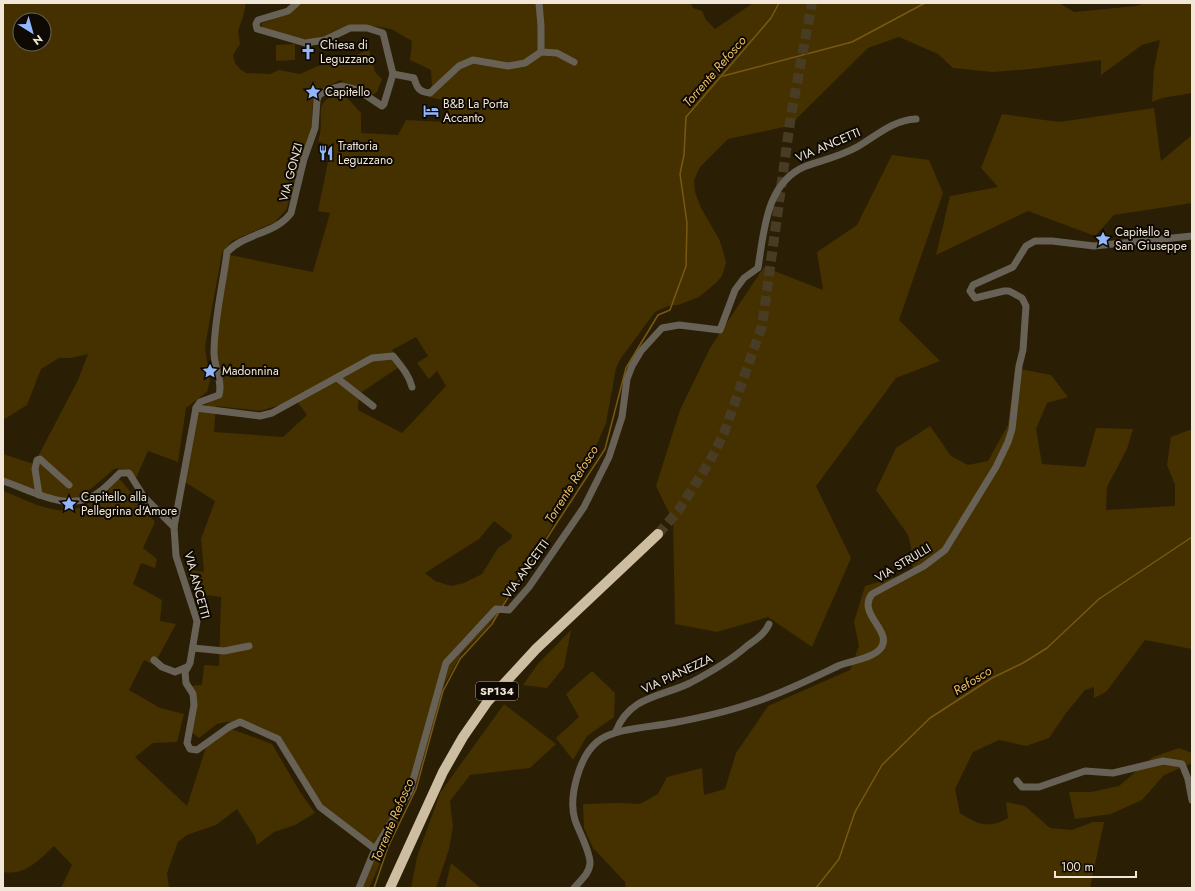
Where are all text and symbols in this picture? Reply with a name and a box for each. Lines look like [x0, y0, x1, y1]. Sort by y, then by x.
north arrow [12, 12, 52, 52]
text: N [30, 31, 46, 49]
water label: Torrente Refosco [678, 32, 751, 111]
place label: Chiesa di Leguzzano [320, 36, 375, 68]
church icon: Chiesa di Leguzzano [299, 43, 317, 61]
place icon: Capitello [304, 83, 322, 101]
place label: Capitello [325, 83, 371, 101]
place label: B&B La Porta Accanto [443, 95, 509, 127]
hotel icon: B&B La Porta Accanto [422, 102, 440, 120]
street label: VIA ANCETTI [793, 123, 863, 167]
place label: Trattoria Leguzzano [338, 137, 393, 169]
street label: VIA GONZI [275, 141, 307, 203]
restaurant icon: Trattoria Leguzzano [317, 144, 335, 162]
place label: Capitello a San Giuseppe [1115, 223, 1187, 255]
place icon: Capitello a San Giuseppe [1094, 230, 1112, 248]
place icon: Madonnina [201, 362, 219, 380]
place label: Madonnina [222, 362, 279, 380]
water label: Torrente Refosco [540, 442, 603, 527]
place label: Capitello alla Pellegrina d'Amore [81, 488, 177, 520]
place icon: Capitello alla Pellegrina d'Amore [60, 495, 78, 513]
street label: VIA ANCETTI [498, 536, 554, 602]
street label: VIA STRULLI [872, 539, 934, 587]
street label: VIA ANCETTI [179, 549, 215, 621]
street label: VIA PIANEZZA [638, 650, 716, 698]
water label: Refosco [949, 661, 995, 700]
road number: SP134 [476, 682, 518, 700]
water label: Torrente Refosco [366, 776, 419, 865]
scale bar [1055, 853, 1136, 879]
text: 100 m [1061, 858, 1094, 876]

